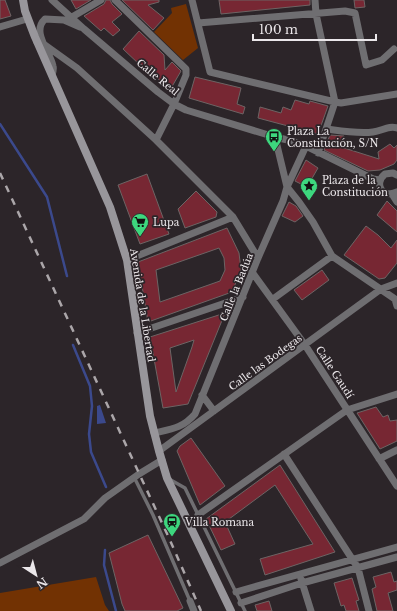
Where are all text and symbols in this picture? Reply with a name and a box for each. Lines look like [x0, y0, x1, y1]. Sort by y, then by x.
scale bar [253, 16, 376, 42]
text: 100 m [259, 22, 298, 37]
street label: Calle Real [134, 56, 182, 98]
place label: Plaza La Constitución, S/N [287, 125, 379, 150]
bus stop icon: Plaza La Constitución, S/N [264, 127, 284, 152]
place label: Plaza de la Constitución [322, 174, 388, 199]
place icon: Plaza de la Constitución [299, 176, 319, 201]
supermarket icon: Lupa [130, 212, 150, 237]
place label: Lupa [153, 216, 180, 229]
street label: Avenida de la Libertad [127, 246, 158, 363]
street label: Calle la Badúa [217, 251, 256, 323]
street label: Calle las Bodegas [226, 331, 305, 393]
street label: Calle Gaudí [313, 344, 357, 401]
station icon: Villa Romana [162, 512, 182, 537]
place label: Villa Romana [184, 516, 254, 529]
north arrow [16, 555, 56, 595]
text: N [33, 574, 50, 592]

